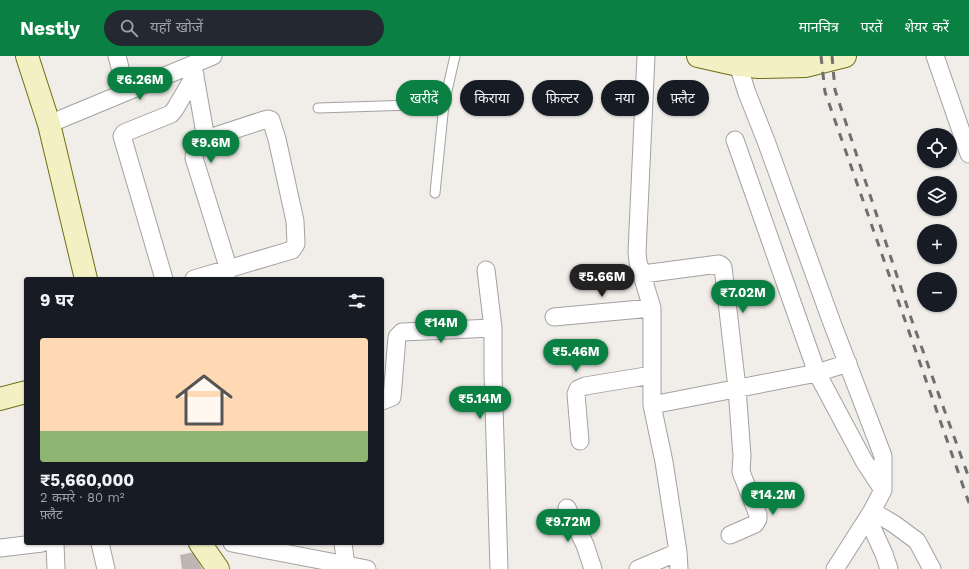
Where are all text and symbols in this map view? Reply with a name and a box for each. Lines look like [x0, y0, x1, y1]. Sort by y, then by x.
search box [104, 10, 384, 46]
text: Nestly [20, 17, 80, 40]
icon: search [118, 17, 140, 39]
text: यहाँ खोजें [150, 18, 203, 36]
text: मानचित्र [799, 19, 839, 35]
text: परतें [861, 19, 882, 35]
text: शेयर करें [904, 19, 949, 35]
pin: ₹6.26M [107, 67, 173, 101]
text: ₹6.26M [116, 72, 164, 87]
chip: खरीदें [396, 80, 452, 116]
chip: किराया [460, 80, 524, 116]
chip: फ़िल्टर [532, 80, 593, 116]
chip: नया [601, 80, 649, 116]
chip: फ़्लैट [657, 80, 709, 116]
map controls [917, 128, 957, 312]
button: locate [917, 128, 957, 168]
pin: ₹9.6M [183, 130, 239, 164]
text: ₹9.6M [191, 135, 231, 150]
button: layers [917, 176, 957, 216]
button: + [917, 224, 957, 264]
pin: ₹5.66M [569, 264, 635, 298]
text: ₹5.66M [579, 269, 625, 284]
button: − [917, 272, 957, 312]
pin: ₹7.02M [710, 280, 776, 314]
text: ₹7.02M [720, 285, 766, 300]
text: 9 घर [40, 290, 74, 310]
icon: filters [346, 290, 368, 312]
pin: ₹14M [417, 310, 465, 344]
text: ₹14M [424, 315, 458, 330]
pin: ₹5.46M [543, 339, 609, 373]
text: ₹5.46M [552, 344, 600, 359]
icon: home [168, 364, 240, 436]
pin: ₹5.14M [447, 386, 513, 420]
text: ₹5.14M [458, 391, 502, 406]
text: ₹5,660,000 [40, 470, 134, 490]
pin: ₹14.2M [740, 482, 806, 516]
text: ₹14.2M [750, 487, 796, 502]
text: 2 कमरे · 80 m² [40, 490, 125, 505]
text: फ़्लैट [40, 507, 63, 522]
pin: ₹9.72M [535, 509, 601, 543]
text: ₹9.72M [545, 514, 591, 529]

